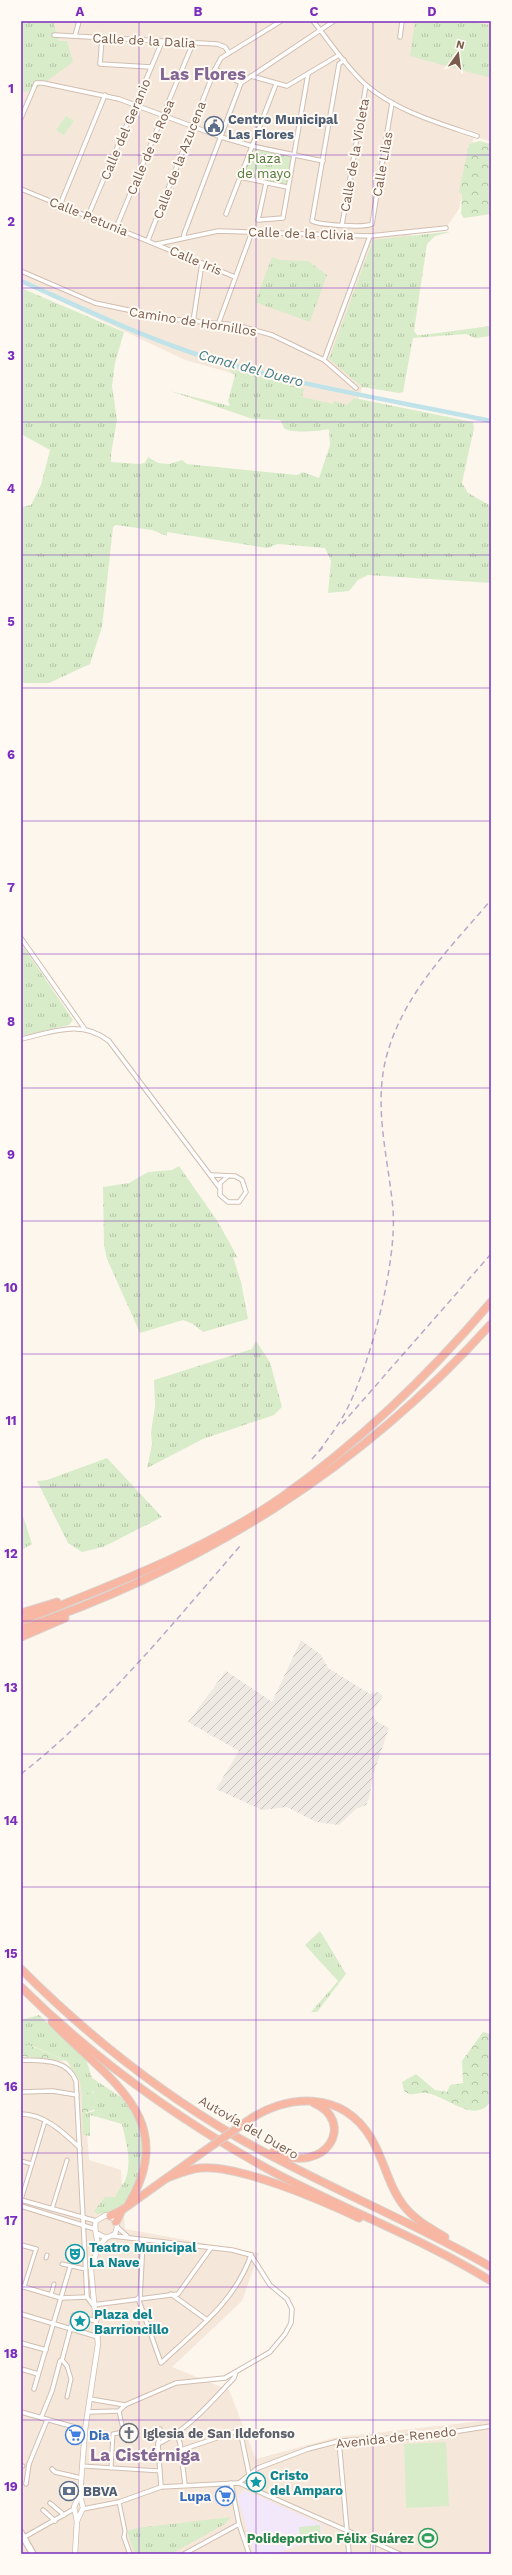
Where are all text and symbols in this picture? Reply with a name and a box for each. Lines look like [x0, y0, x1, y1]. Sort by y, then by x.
text: A [76, 4, 85, 19]
text: B [194, 4, 203, 19]
text: C [310, 4, 319, 19]
text: D [427, 4, 437, 19]
street label: Calle de la Dalia [92, 30, 197, 51]
north arrow [438, 34, 478, 74]
text: N [455, 37, 466, 52]
district label: Las Flores [160, 64, 246, 84]
street label: Calle del Geranio [97, 76, 154, 182]
text: 1 [8, 81, 14, 96]
street label: Calle de la Rosa [124, 97, 178, 197]
street label: Calle de la Violeta [337, 97, 372, 213]
street label: Calle de la Azucena [150, 99, 209, 221]
place label: Centro Municipal Las Flores [228, 112, 339, 142]
public building icon: Centro Municipal Las Flores [203, 115, 225, 137]
street label: Calle Lilas [369, 130, 396, 198]
park label: Plaza de mayo [237, 151, 291, 181]
street label: Calle Petunia [47, 194, 131, 239]
text: 2 [7, 214, 15, 229]
street label: Calle de la Clivia [248, 224, 355, 243]
street label: Calle Iris [167, 243, 224, 278]
street label: Camino de Hornillos [128, 304, 258, 339]
water label: Canal del Duero [197, 346, 305, 390]
text: 3 [7, 348, 15, 363]
text: 4 [7, 481, 16, 496]
text: 5 [7, 614, 15, 629]
text: 6 [7, 747, 15, 762]
text: 7 [7, 880, 15, 895]
text: 8 [7, 1014, 15, 1029]
text: 9 [7, 1147, 15, 1162]
text: 10 [4, 1280, 18, 1295]
text: 11 [5, 1413, 17, 1428]
text: 12 [4, 1546, 18, 1561]
text: 13 [4, 1680, 18, 1695]
text: 14 [4, 1813, 19, 1828]
text: 15 [4, 1946, 18, 1961]
text: 16 [4, 2079, 18, 2094]
street label: Autovía del Duero [196, 2093, 302, 2162]
text: 17 [4, 2213, 18, 2228]
place label: Teatro Municipal La Nave [89, 2240, 197, 2270]
theatre icon: Teatro Municipal La Nave [64, 2243, 86, 2265]
place label: Plaza del Barrioncillo [94, 2307, 169, 2337]
place icon: Plaza del Barrioncillo [69, 2310, 91, 2332]
text: 18 [4, 2346, 18, 2361]
church icon: Iglesia de San Ildefonso [118, 2422, 140, 2444]
supermarket icon: Dia [64, 2424, 86, 2446]
street label: Avenida de Renedo [335, 2424, 457, 2451]
place label: Iglesia de San Ildefonso [143, 2426, 295, 2441]
place label: Dia [89, 2428, 110, 2443]
district label: La Cistérniga [90, 2445, 200, 2465]
place label: Cristo del Amparo [270, 2468, 343, 2498]
place icon: Cristo del Amparo [245, 2471, 267, 2493]
text: 19 [4, 2479, 18, 2494]
bank icon: BBVA [58, 2480, 80, 2502]
place label: BBVA [83, 2484, 118, 2499]
supermarket icon: Lupa [214, 2485, 236, 2507]
place label: Lupa [180, 2489, 211, 2504]
sports icon: Polideportivo Félix Suárez [417, 2527, 439, 2549]
place label: Polideportivo Félix Suárez [247, 2531, 414, 2546]

